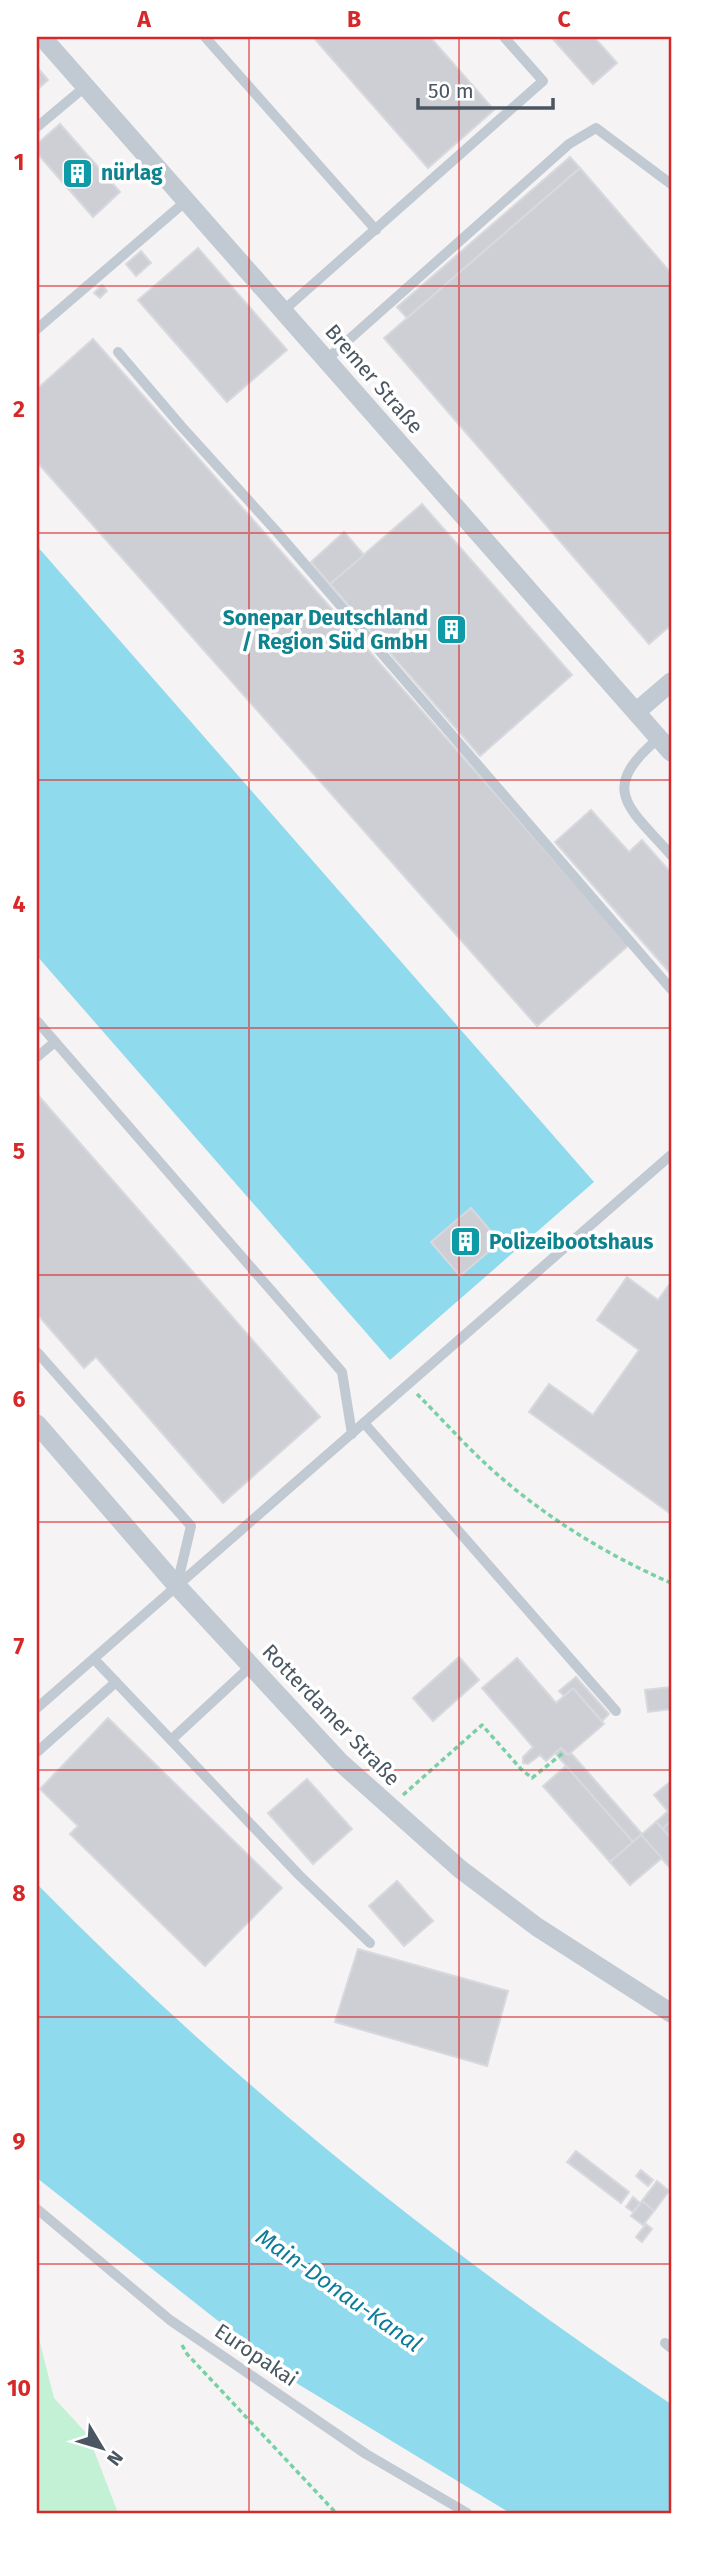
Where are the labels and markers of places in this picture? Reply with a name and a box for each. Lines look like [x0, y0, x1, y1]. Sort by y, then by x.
building icon: nürlag [61, 156, 95, 190]
place label: nürlag [101, 160, 163, 186]
place label: Sonepar Deutschland / Region Süd GmbH [223, 605, 428, 655]
building icon: Sonepar Deutschland / Region Süd GmbH [434, 613, 468, 647]
building icon: Polizeibootshaus [449, 1225, 483, 1259]
place label: Polizeibootshaus [489, 1229, 653, 1255]

